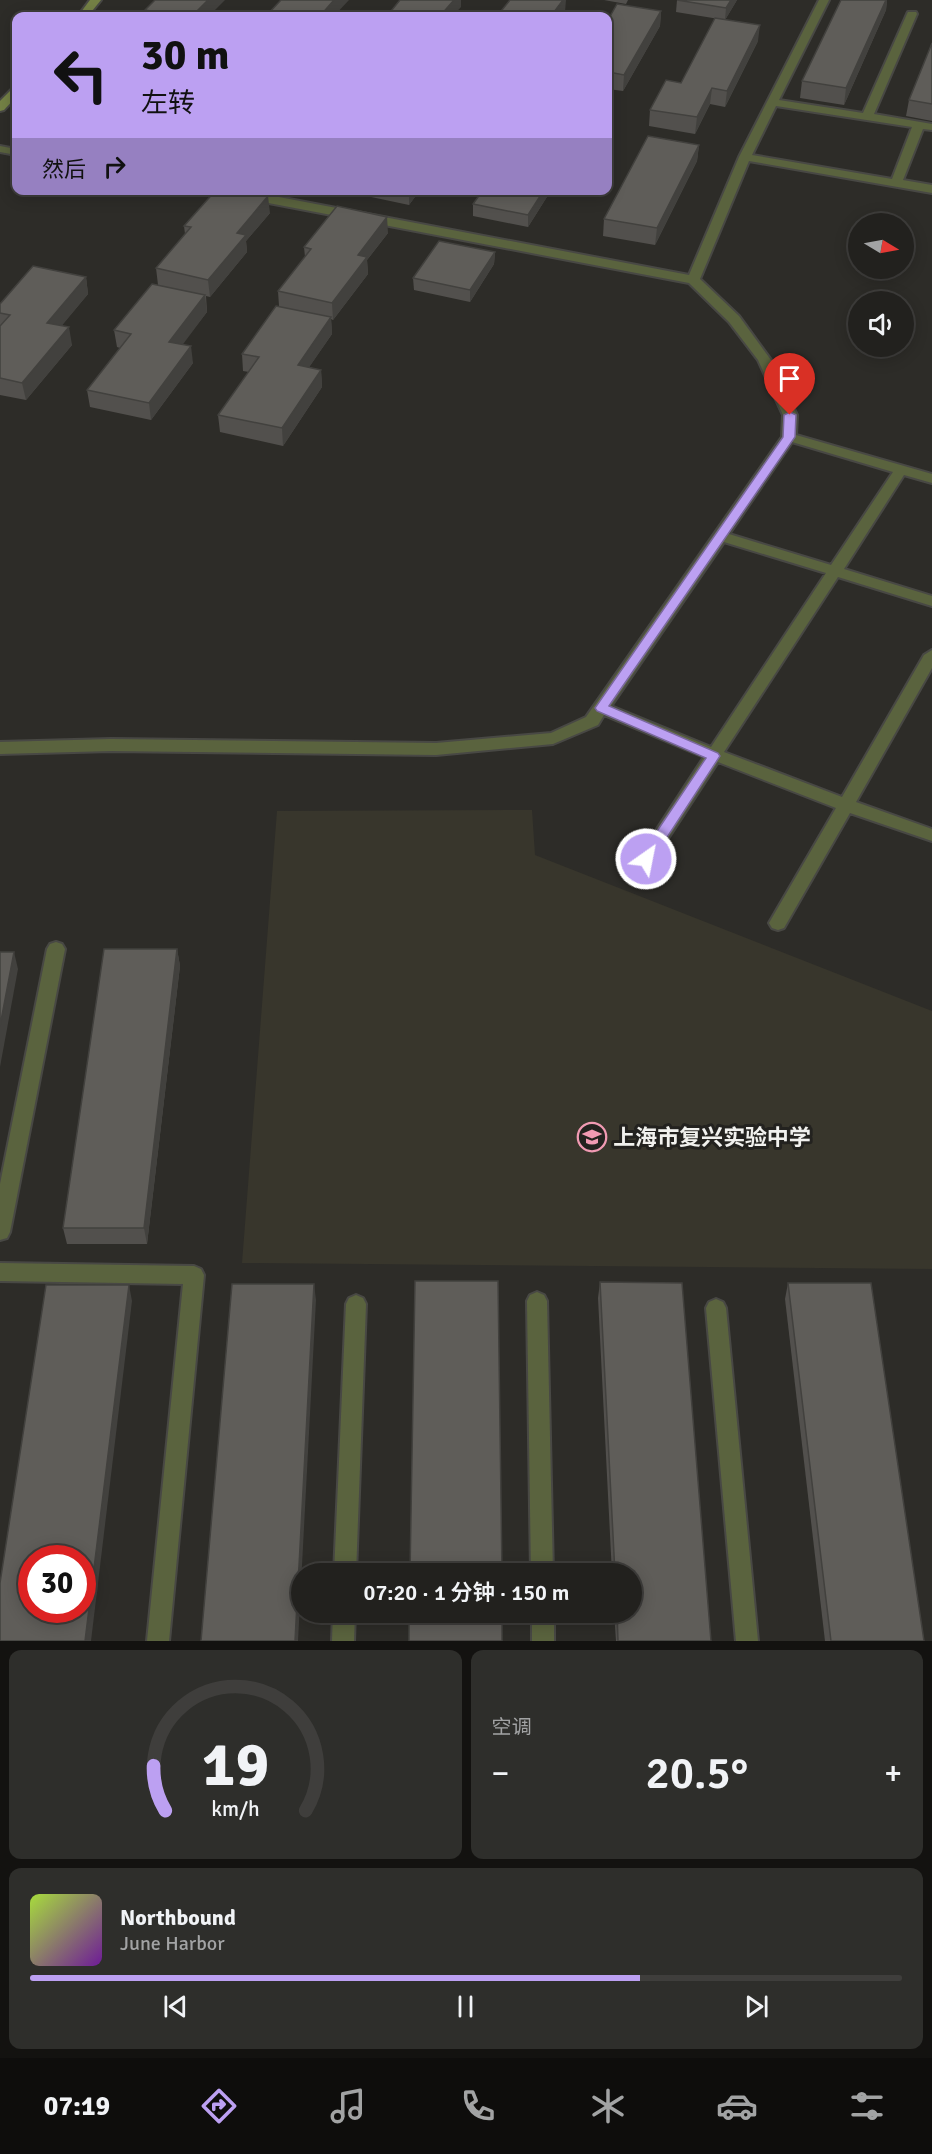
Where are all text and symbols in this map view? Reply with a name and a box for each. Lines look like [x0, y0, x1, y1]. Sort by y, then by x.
text: 30 m [141, 30, 230, 81]
icon: left [42, 36, 120, 114]
text: 左转 [141, 87, 195, 120]
icon: right [98, 150, 131, 183]
text: 然后 [42, 156, 86, 183]
north arrow [848, 213, 914, 279]
map controls [848, 213, 914, 357]
button: sound [848, 291, 914, 357]
pin [764, 353, 815, 415]
icon: arrive [773, 362, 806, 395]
position arrow [614, 827, 678, 891]
school or university icon: 上海市复兴实验中学 [576, 1121, 608, 1153]
place label: 上海市复兴实验中学 [613, 1124, 811, 1151]
speed limit sign: 30 [18, 1545, 96, 1623]
text: 07:20 · 1 分钟 · 150 m [364, 1579, 569, 1606]
text: 空调 [492, 1715, 532, 1740]
text: 19 [202, 1726, 269, 1803]
text: 20.5° [645, 1746, 748, 1801]
text: − [492, 1753, 509, 1794]
text: + [884, 1753, 902, 1794]
text: km/h [211, 1797, 260, 1823]
text: Northbound [120, 1904, 236, 1931]
text: June Harbor [120, 1931, 225, 1956]
icon: previous [159, 1990, 192, 2023]
icon: pause [449, 1990, 482, 2023]
icon: next [740, 1990, 773, 2023]
icon: directions [198, 2085, 240, 2127]
icon: music [327, 2085, 369, 2127]
icon: phone [457, 2085, 499, 2127]
icon: climate [587, 2085, 629, 2127]
icon: car [716, 2085, 758, 2127]
icon: filters [846, 2085, 888, 2127]
text: 07:19 [44, 2090, 110, 2123]

